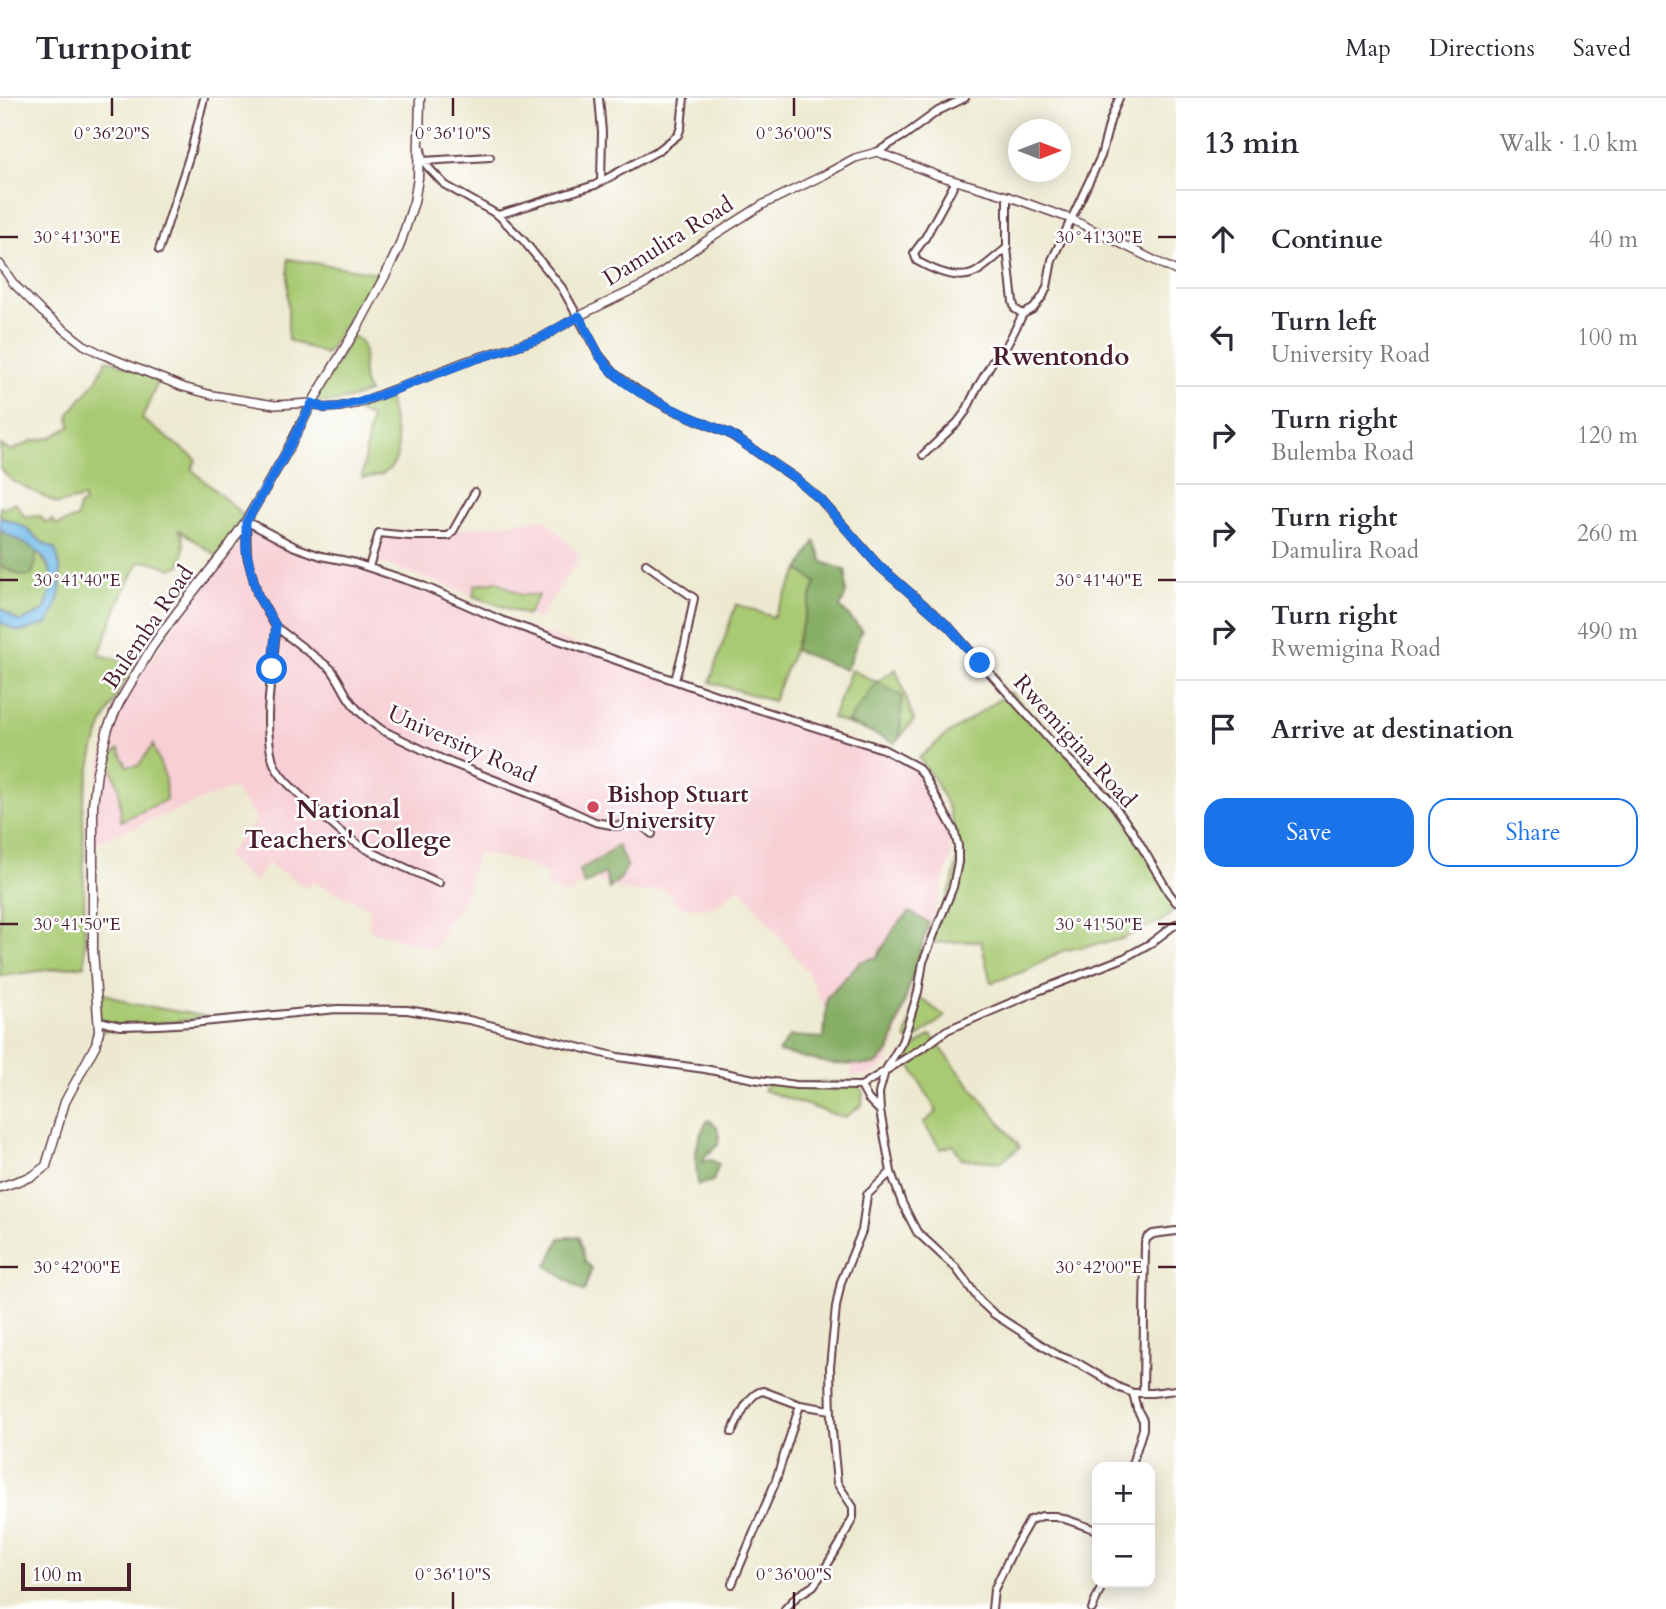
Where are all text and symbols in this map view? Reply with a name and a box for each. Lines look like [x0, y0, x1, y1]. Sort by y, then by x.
text: Turnpoint [35, 26, 191, 71]
text: Map [1345, 32, 1391, 65]
text: Directions [1429, 32, 1535, 65]
text: Saved [1573, 32, 1631, 65]
north arrow [1008, 119, 1071, 182]
text: 0°36'20"S [74, 121, 150, 146]
text: 0°36'10"S [415, 121, 491, 146]
text: 0°36'00"S [756, 121, 832, 146]
text: 13 min [1204, 123, 1299, 164]
text: Walk · 1.0 km [1499, 128, 1638, 159]
street label: Damulira Road [597, 188, 740, 293]
icon: ahead [1204, 220, 1242, 258]
text: Continue [1271, 222, 1383, 257]
text: 40 m [1589, 224, 1638, 255]
text: 30°41'30"E [33, 225, 121, 250]
text: 30°41'30"E [1055, 225, 1143, 250]
text: Turn left [1271, 304, 1376, 339]
icon: left [1204, 318, 1242, 356]
text: 100 m [1577, 322, 1638, 353]
district label: Rwentondo [993, 339, 1129, 374]
text: University Road [1271, 339, 1430, 370]
text: Turn right [1271, 402, 1398, 437]
icon: right [1204, 416, 1242, 454]
text: 120 m [1577, 420, 1638, 451]
text: Bulemba Road [1271, 437, 1414, 468]
text: Turn right [1271, 500, 1398, 535]
icon: right [1204, 514, 1242, 552]
text: 260 m [1577, 518, 1638, 549]
text: Damulira Road [1271, 535, 1419, 566]
street label: Bulemba Road [95, 558, 201, 695]
text: 30°41'40"E [33, 568, 121, 593]
text: 30°41'40"E [1055, 568, 1143, 593]
text: Turn right [1271, 598, 1398, 633]
icon: right [1204, 612, 1242, 650]
text: 490 m [1577, 616, 1638, 647]
text: Rwemigina Road [1271, 633, 1441, 664]
route end [964, 647, 995, 678]
route start [256, 653, 287, 684]
street label: Rwemigina Road [1007, 668, 1144, 815]
street label: University Road [383, 697, 542, 791]
icon: arrive [1204, 710, 1242, 748]
text: Arrive at destination [1271, 712, 1514, 747]
place label: Bishop Stuart University [607, 779, 748, 836]
district label: National Teachers' College [244, 792, 452, 857]
button: Save [1204, 798, 1414, 867]
button: Share [1428, 798, 1638, 867]
marker: Bishop Stuart University [585, 799, 601, 815]
text: 30°41'50"E [33, 912, 121, 937]
text: 30°41'50"E [1055, 912, 1143, 937]
text: 30°42'00"E [33, 1255, 121, 1280]
text: 30°42'00"E [1055, 1255, 1143, 1280]
map controls [1092, 1462, 1155, 1588]
button: + [1092, 1462, 1155, 1525]
button: − [1092, 1525, 1155, 1588]
scale bar [21, 1560, 131, 1592]
text: 100 m [32, 1562, 82, 1588]
text: 0°36'10"S [415, 1562, 491, 1587]
text: 0°36'00"S [756, 1562, 832, 1587]

